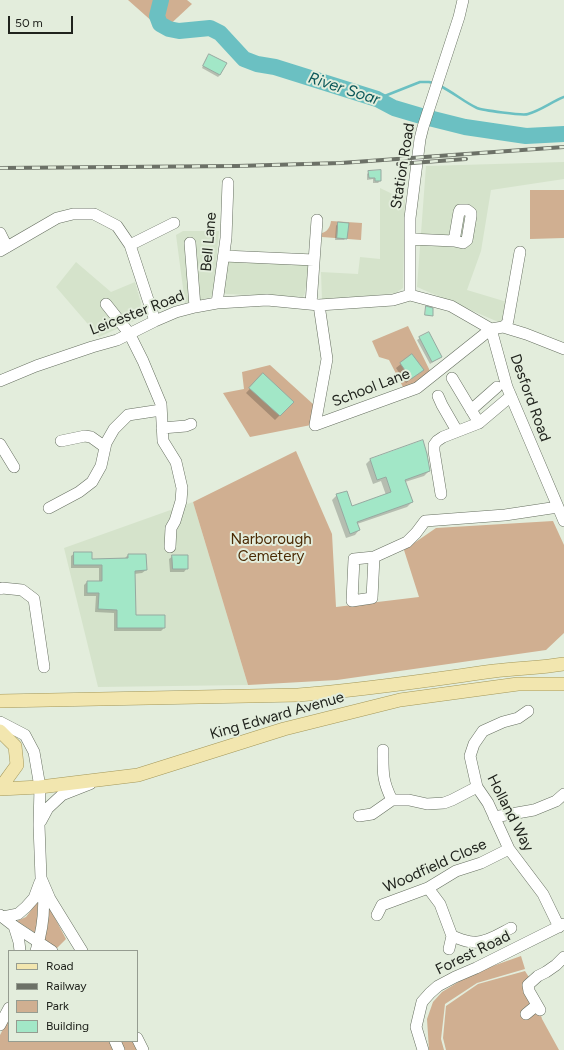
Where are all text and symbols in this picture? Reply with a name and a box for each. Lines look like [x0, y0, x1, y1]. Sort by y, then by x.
scale bar [10, 8, 75, 34]
text: 50 m [15, 16, 43, 30]
water label: River Soar [306, 68, 382, 110]
street label: Station Road [387, 122, 419, 210]
street label: Bell Lane [197, 211, 221, 273]
street label: Leicester Road [87, 287, 187, 339]
street label: Desford Road [506, 352, 554, 444]
street label: School Lane [329, 365, 413, 411]
park label: Narborough Cemetery [230, 531, 312, 566]
street label: King Edward Avenue [208, 688, 346, 744]
street label: Holland Way [483, 771, 537, 855]
street label: Woodfield Close [381, 835, 489, 897]
street label: Forest Road [433, 927, 513, 979]
legend [8, 950, 138, 1042]
text: Road [46, 959, 74, 973]
text: Railway [46, 979, 87, 993]
text: Park [46, 999, 69, 1013]
text: Building [46, 1019, 89, 1033]

